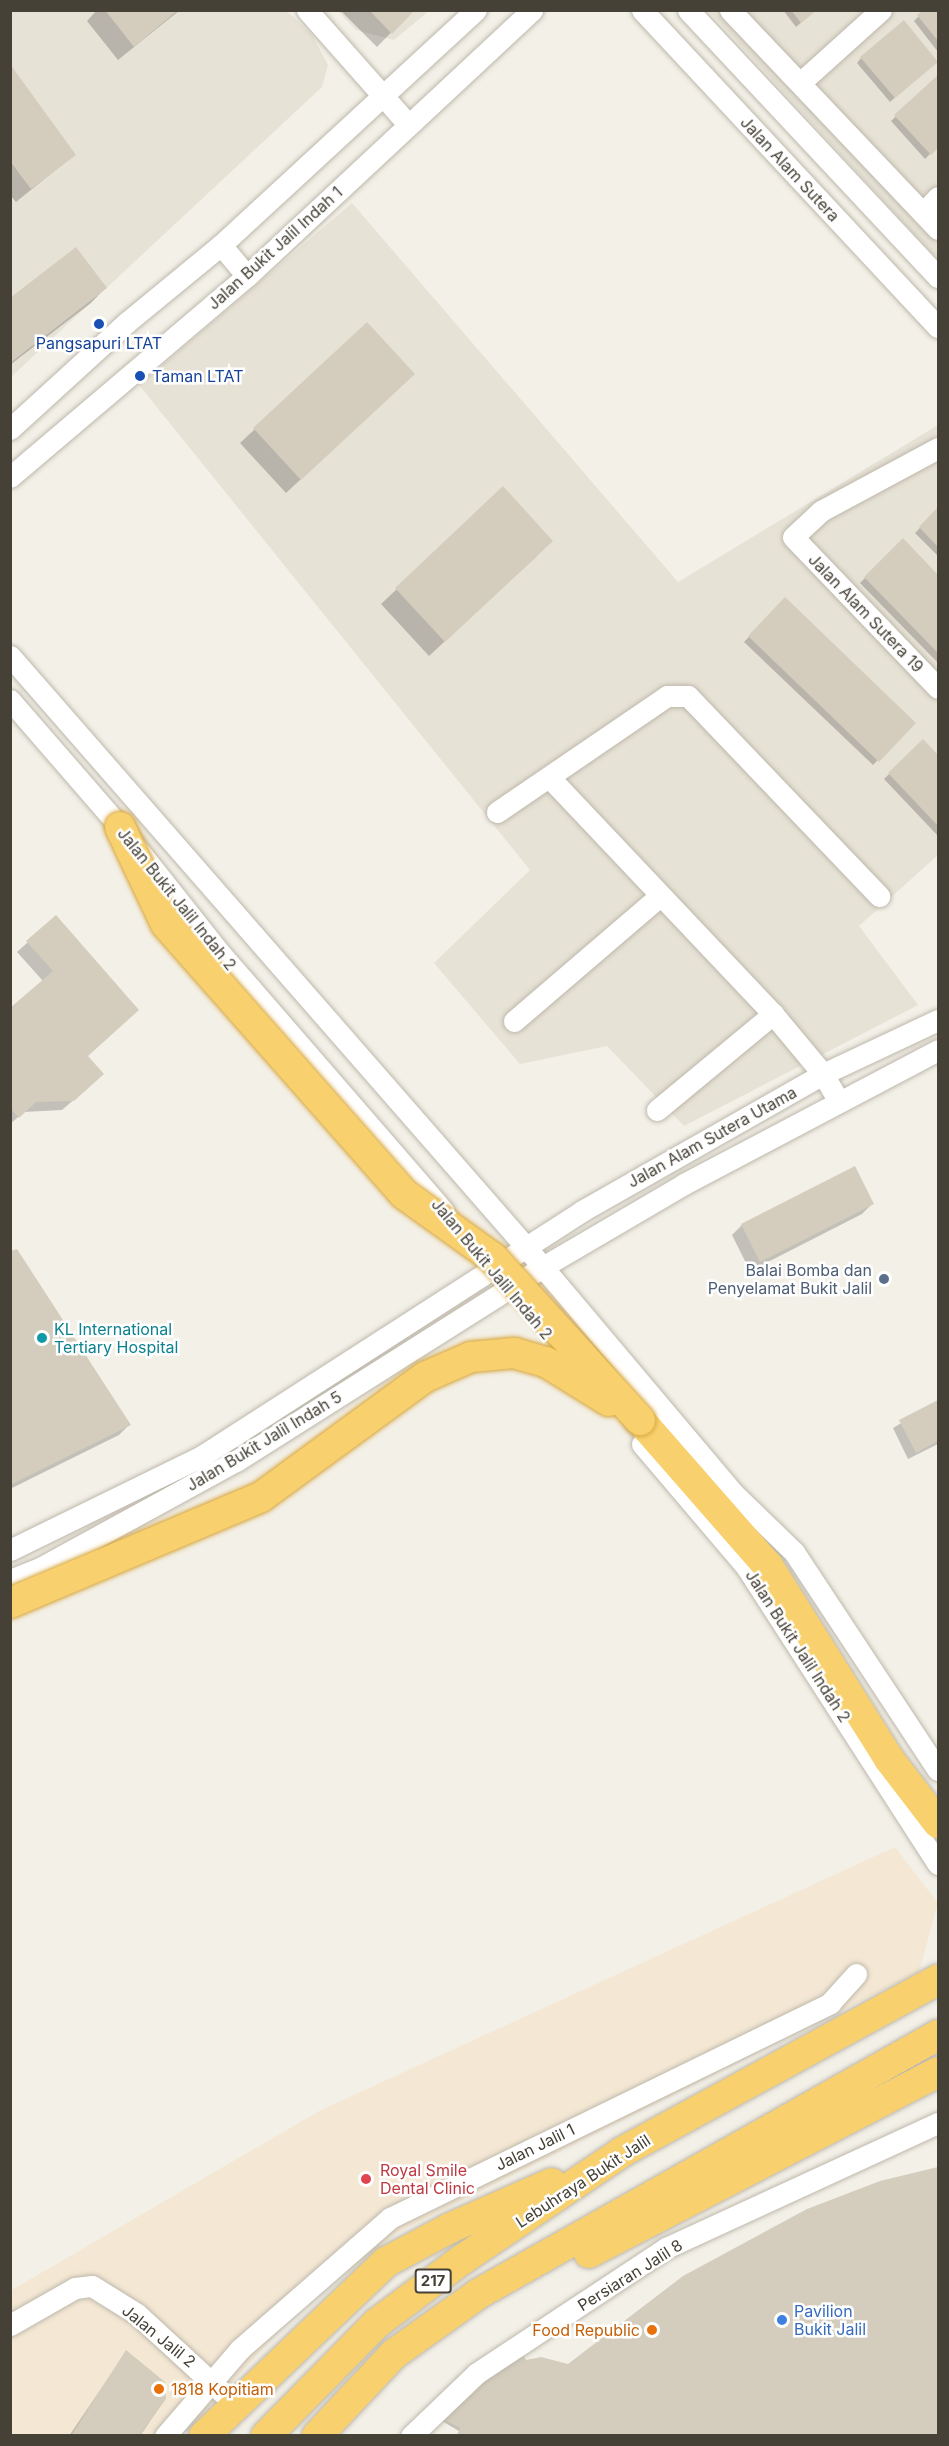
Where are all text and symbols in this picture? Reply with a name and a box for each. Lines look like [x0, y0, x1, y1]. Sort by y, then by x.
street label: Jalan Alam Sutera [736, 113, 844, 225]
street label: Jalan Bukit Jalil Indah 1 [204, 182, 346, 314]
marker: Pangsapuri LTAT [92, 317, 106, 331]
place label: Pangsapuri LTAT [36, 333, 162, 353]
place label: Taman LTAT [152, 366, 244, 386]
marker: Taman LTAT [133, 369, 147, 383]
street label: Jalan Alam Sutera 19 [804, 550, 928, 676]
street label: Jalan Bukit Jalil Indah 2 [114, 824, 240, 974]
street label: Jalan Alam Sutera Utama [624, 1083, 800, 1191]
street label: Jalan Bukit Jalil Indah 2 [428, 1195, 556, 1343]
place label: Balai Bomba dan Penyelamat Bukit Jalil [708, 1260, 872, 1298]
marker: Balai Bomba dan Penyelamat Bukit Jalil [877, 1272, 891, 1286]
place label: KL International Tertiary Hospital [54, 1319, 178, 1357]
marker: KL International Tertiary Hospital [35, 1331, 49, 1345]
street label: Jalan Bukit Jalil Indah 5 [183, 1387, 345, 1495]
street label: Jalan Bukit Jalil Indah 2 [742, 1566, 854, 1726]
street label: Jalan Jalil 1 [492, 2120, 578, 2174]
street label: Lebuhraya Bukit Jalil [512, 2130, 654, 2232]
place label: Royal Smile Dental Clinic [380, 2160, 475, 2198]
marker: Royal Smile Dental Clinic [357, 2170, 375, 2188]
street label: Persiaran Jalil 8 [574, 2235, 686, 2315]
road number: 217 [414, 2269, 452, 2293]
street label: Jalan Jalil 2 [118, 2301, 200, 2371]
place label: Pavilion Bukit Jalil [794, 2301, 866, 2339]
marker: Pavilion Bukit Jalil [775, 2313, 789, 2327]
place label: Food Republic [532, 2320, 640, 2340]
marker: Food Republic [645, 2323, 659, 2337]
place label: 1818 Kopitiam [171, 2379, 274, 2399]
marker: 1818 Kopitiam [152, 2382, 166, 2396]

